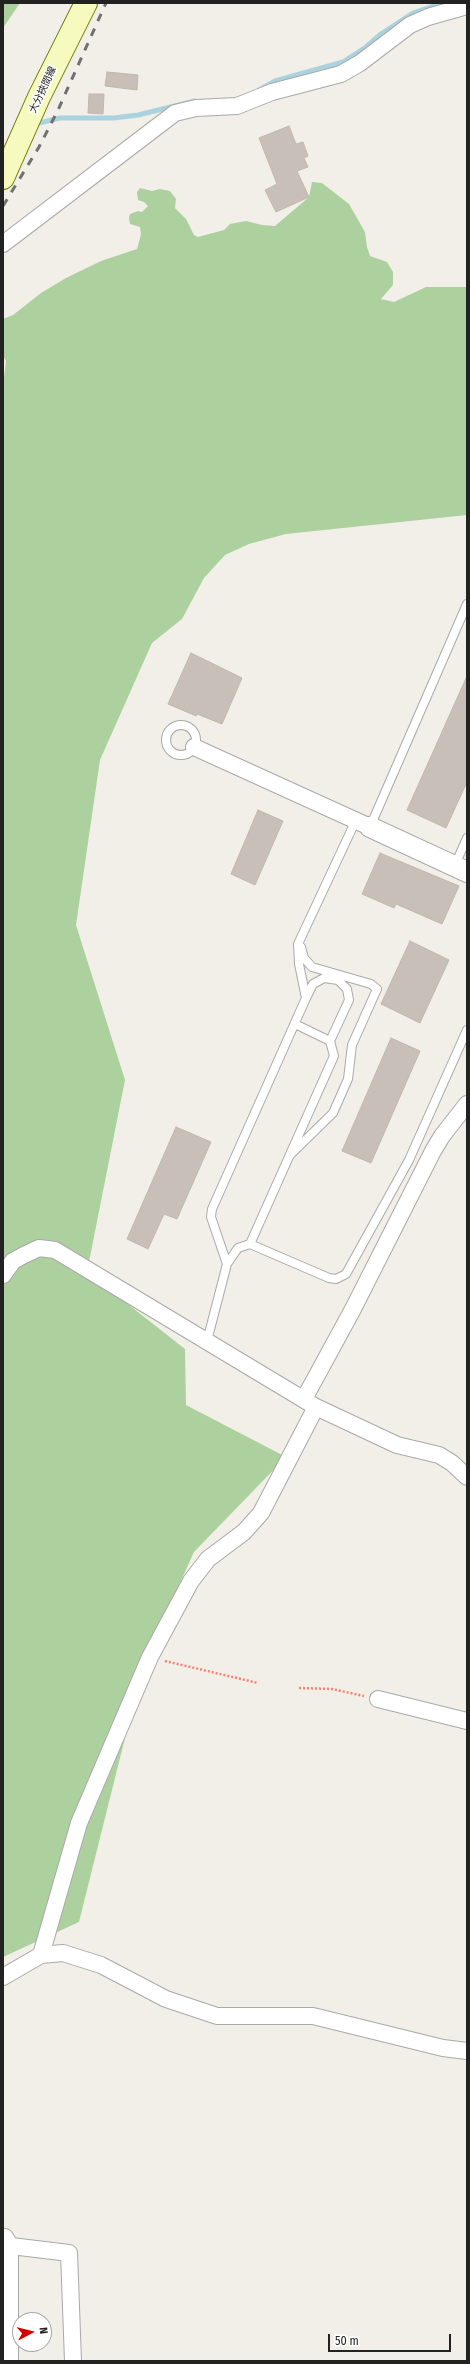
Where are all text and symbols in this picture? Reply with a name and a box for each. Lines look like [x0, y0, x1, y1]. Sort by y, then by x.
street label: 大分挾間線 [27, 65, 59, 115]
north arrow [12, 2312, 52, 2352]
scale bar [330, 2326, 453, 2352]
text: N [37, 2327, 50, 2335]
text: 50 m [335, 2334, 359, 2348]

